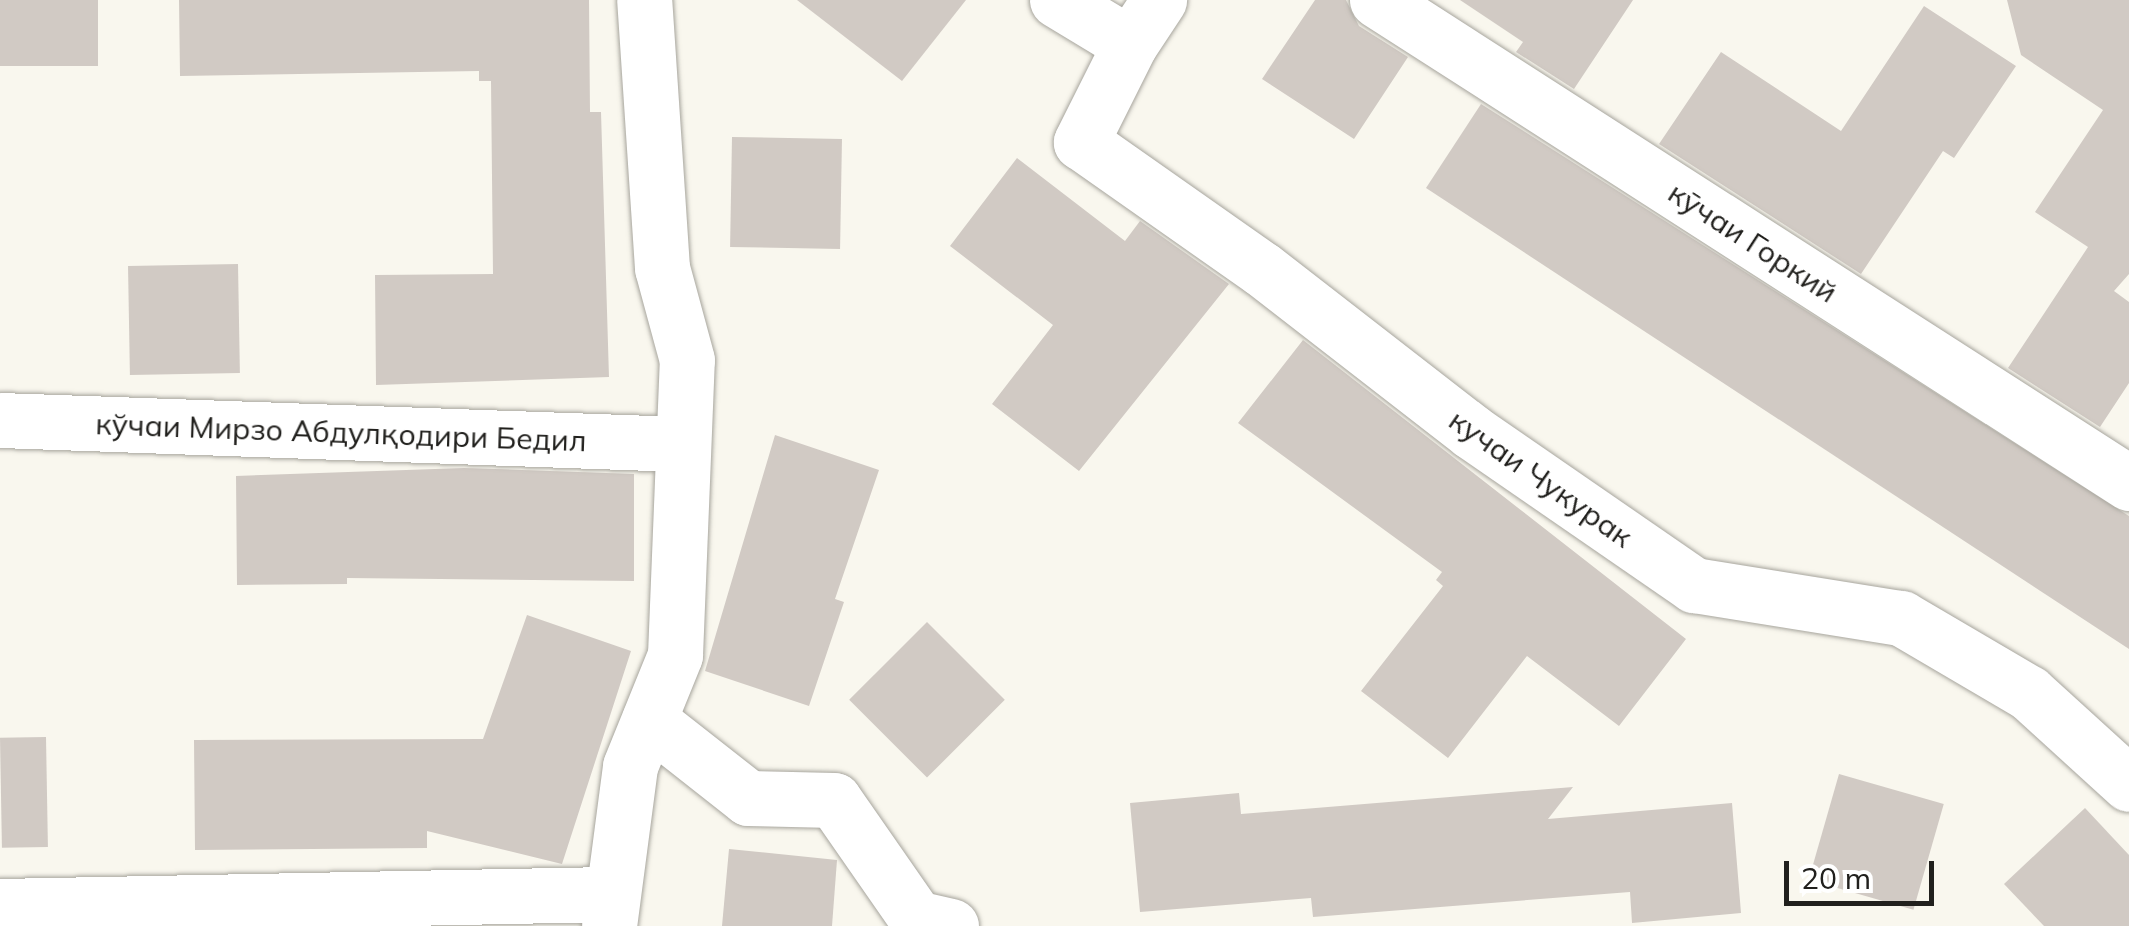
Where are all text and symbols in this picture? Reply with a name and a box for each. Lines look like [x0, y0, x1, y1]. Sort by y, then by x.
street label: кӯчаи Горкий [1662, 174, 1844, 310]
street label: кучаи Чукурак [1442, 401, 1640, 555]
street label: кўчаи Мирзо Абдулқодири Бедил [95, 405, 587, 459]
scale bar [1789, 841, 1939, 903]
text: 20 m [1801, 859, 1871, 897]

